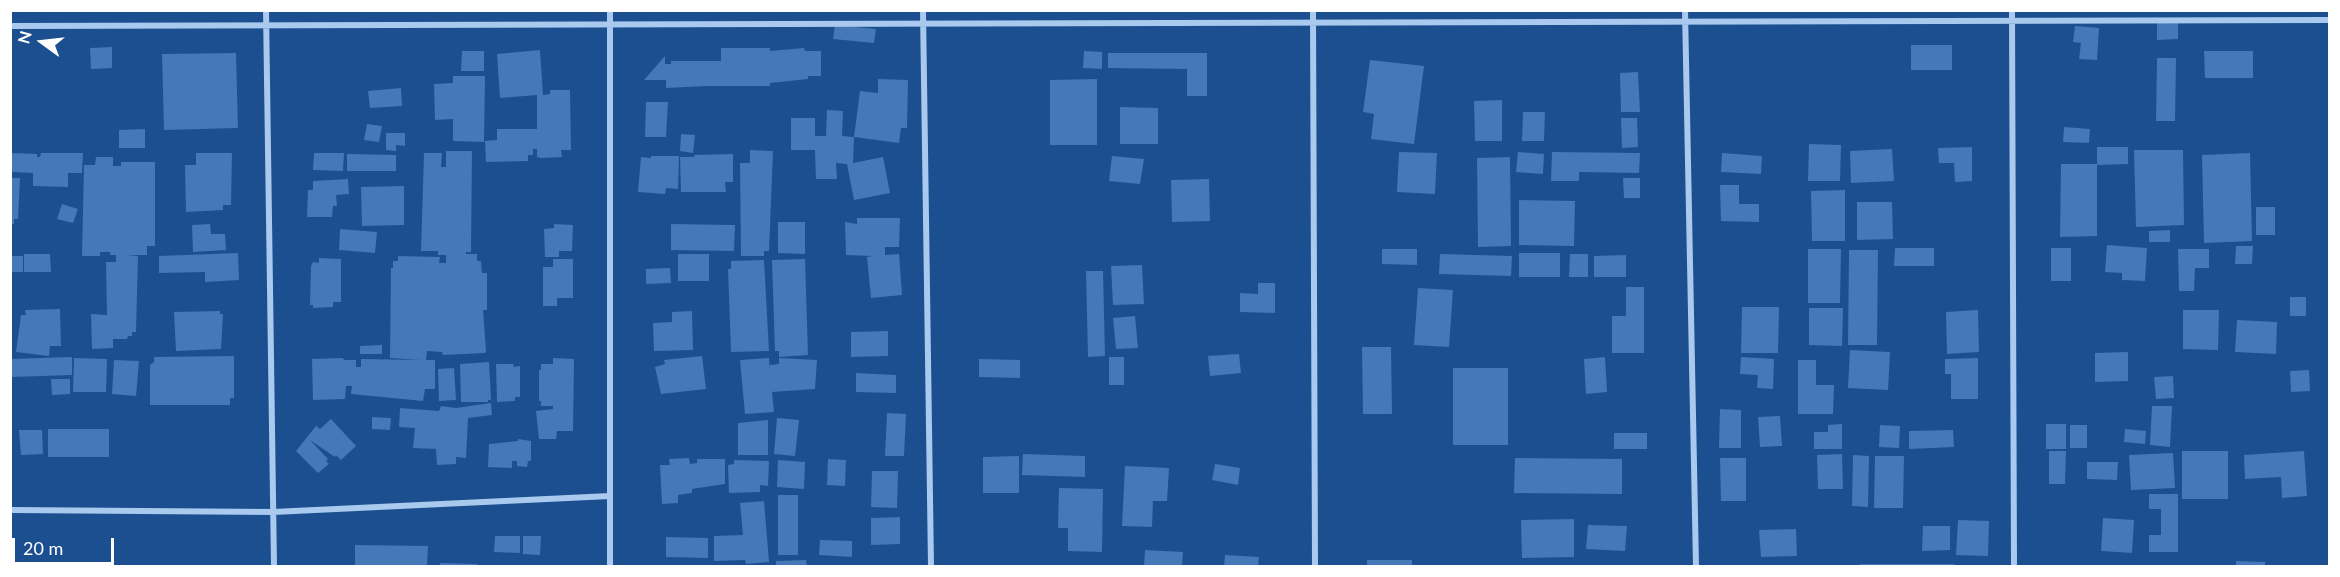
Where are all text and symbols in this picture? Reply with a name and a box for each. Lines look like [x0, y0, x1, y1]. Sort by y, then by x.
north arrow [12, 12, 72, 72]
text: N [13, 29, 35, 46]
scale bar [15, 526, 117, 564]
text: 20 m [23, 537, 63, 559]

